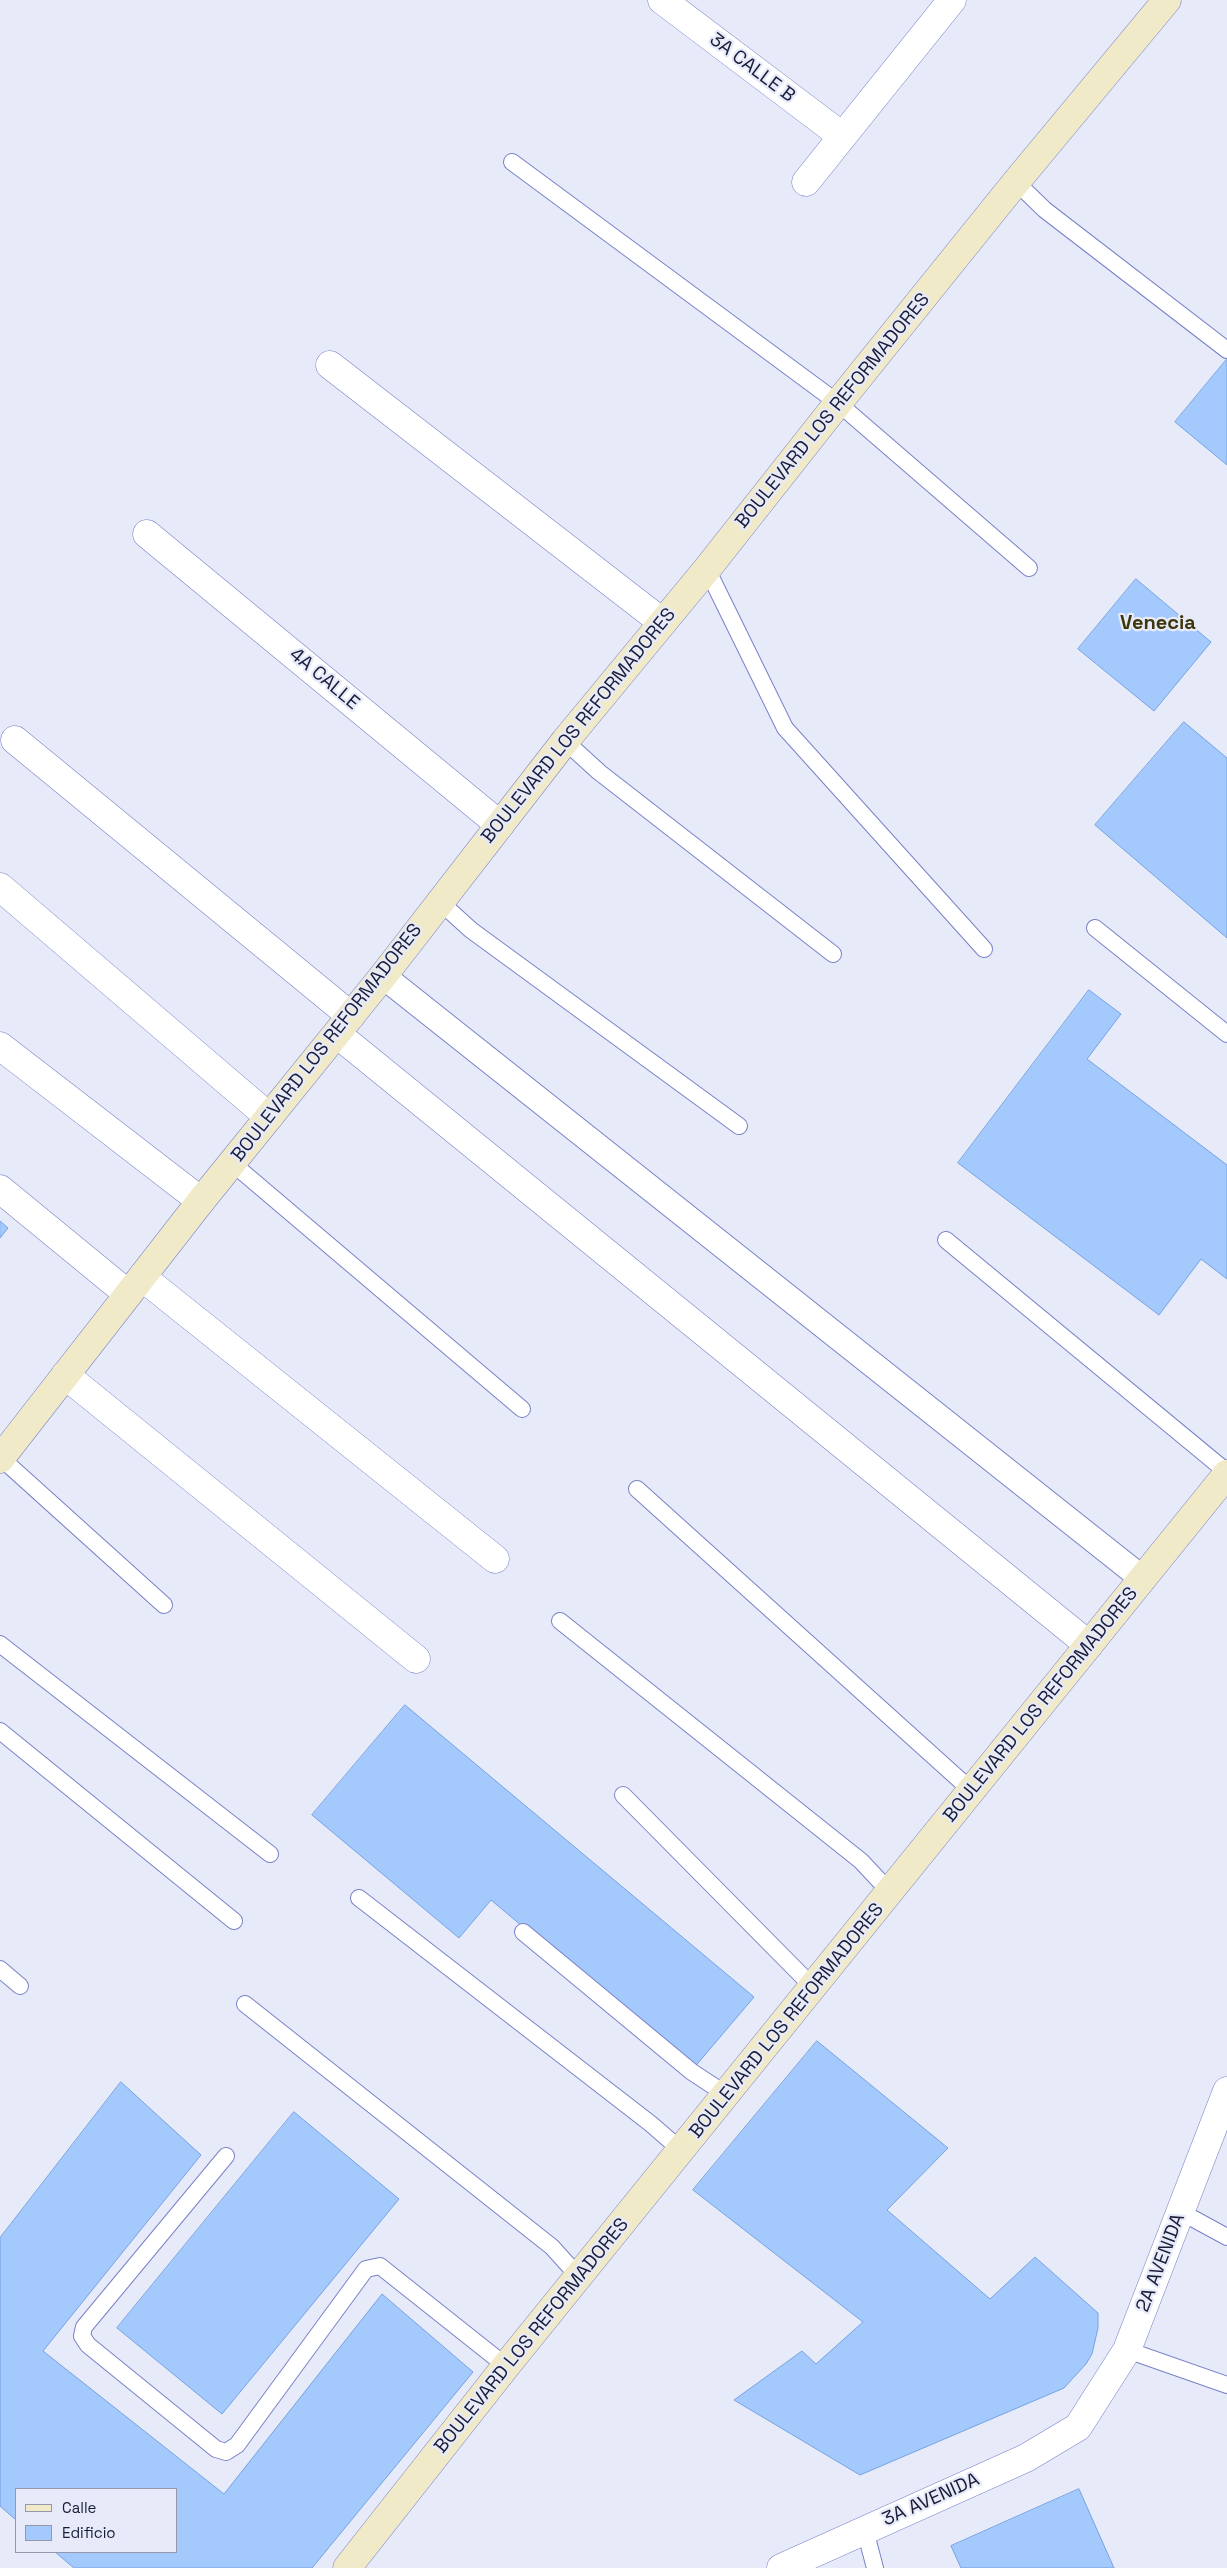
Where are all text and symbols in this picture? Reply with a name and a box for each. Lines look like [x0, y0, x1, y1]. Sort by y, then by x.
street label: 3A CALLE B [705, 28, 799, 108]
street label: BOULEVARD LOS REFORMADORES [731, 289, 935, 533]
street label: BOULEVARD LOS REFORMADORES [477, 604, 681, 848]
district label: Venecia [1120, 612, 1196, 636]
street label: 4A CALLE [284, 643, 364, 715]
street label: BOULEVARD LOS REFORMADORES [227, 919, 427, 1167]
street label: BOULEVARD LOS REFORMADORES [939, 1583, 1143, 1827]
street label: BOULEVARD LOS REFORMADORES [685, 1899, 889, 2143]
street label: 2A AVENIDA [1132, 2211, 1190, 2315]
street label: BOULEVARD LOS REFORMADORES [430, 2214, 634, 2458]
street label: 3A AVENIDA [879, 2469, 983, 2531]
legend [15, 2488, 178, 2553]
text: Calle [62, 2498, 97, 2517]
text: Edificio [62, 2523, 116, 2542]

